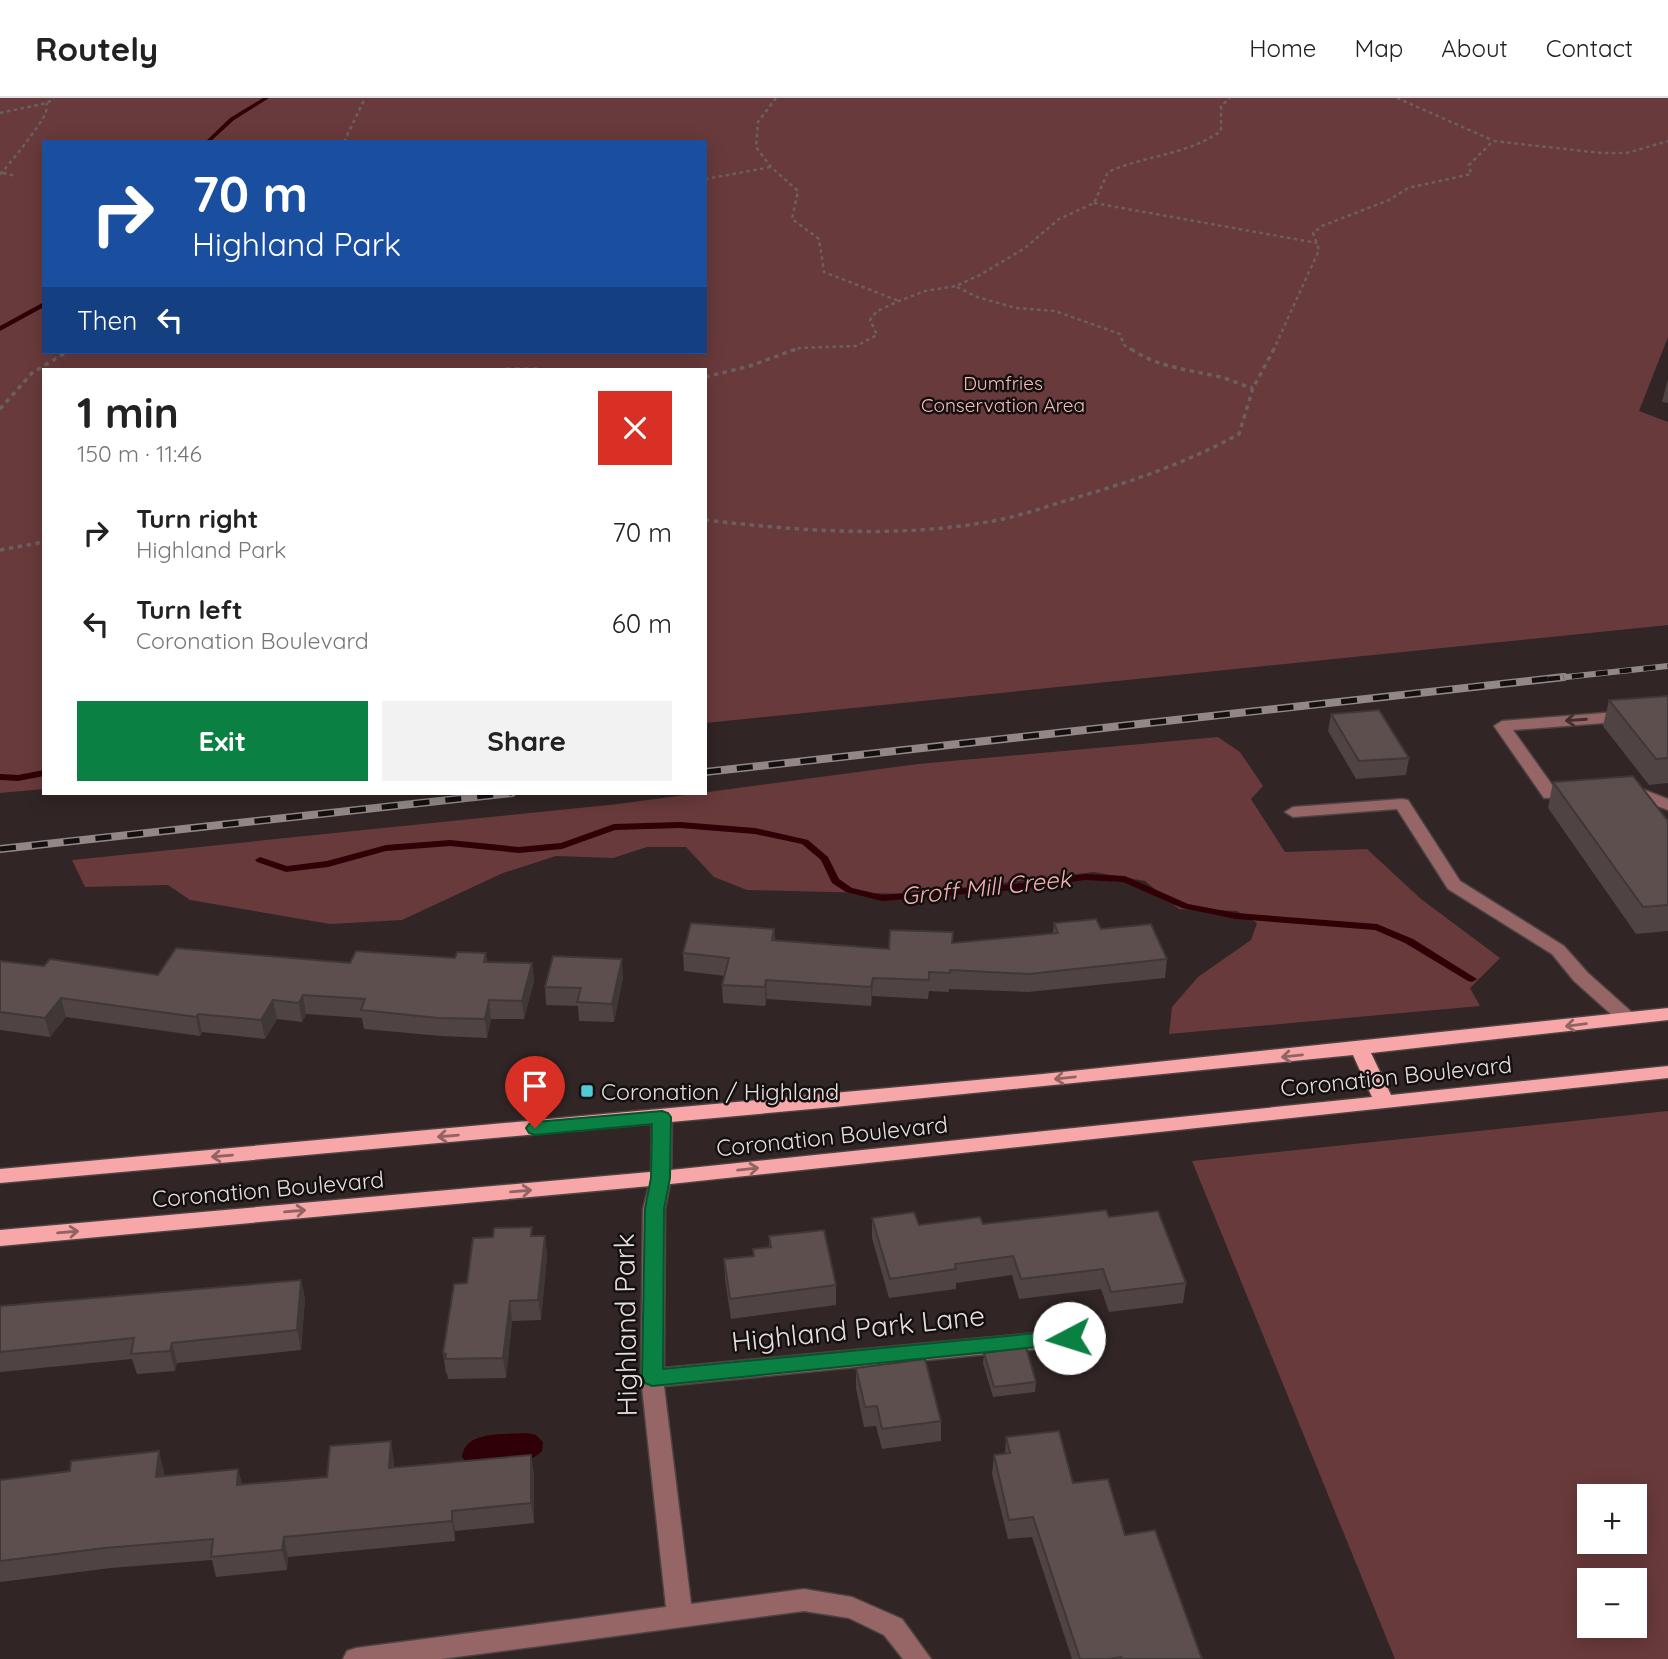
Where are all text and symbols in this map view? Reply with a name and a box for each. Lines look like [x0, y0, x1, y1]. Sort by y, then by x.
text: Routely [35, 28, 158, 69]
text: Home [1249, 33, 1316, 63]
text: Map [1354, 33, 1403, 63]
text: About [1441, 33, 1508, 63]
text: Contact [1546, 33, 1633, 63]
text: 70 m [192, 163, 308, 224]
icon: right [77, 168, 168, 259]
text: Highland Park [192, 224, 401, 264]
icon: left [151, 301, 189, 339]
text: Then [77, 304, 137, 337]
park label: Dumfries Conservation Area [921, 371, 1085, 417]
text: 1 min [77, 386, 179, 439]
button: close [598, 391, 672, 465]
text: 150 m · 11:46 [77, 439, 202, 468]
text: Turn right [136, 502, 258, 535]
icon: right [77, 514, 115, 552]
text: 70 m [612, 516, 672, 549]
text: Highland Park [136, 535, 286, 564]
text: Turn left [136, 593, 243, 626]
icon: left [77, 605, 115, 643]
text: 60 m [612, 607, 672, 640]
text: Coronation Boulevard [136, 626, 369, 655]
button: Exit [77, 701, 368, 781]
button: Share [382, 701, 672, 781]
one-way arrow [1565, 714, 1587, 727]
water label: Groff Mill Creek [900, 863, 1075, 911]
one-way arrow [1565, 1018, 1588, 1031]
street label: Coronation Boulevard [1279, 1049, 1513, 1103]
one-way arrow [1281, 1050, 1303, 1063]
pin [505, 1056, 565, 1128]
icon: arrive [516, 1067, 554, 1105]
one-way arrow [1054, 1072, 1077, 1085]
place label: Coronation / Highland [601, 1077, 839, 1106]
marker: Coronation / Highland [579, 1083, 595, 1099]
street label: Coronation Boulevard [715, 1109, 949, 1163]
one-way arrow [438, 1130, 460, 1143]
one-way arrow [211, 1150, 234, 1163]
one-way arrow [736, 1162, 758, 1175]
street label: Coronation Boulevard [151, 1164, 385, 1214]
one-way arrow [509, 1184, 532, 1197]
one-way arrow [283, 1204, 305, 1217]
one-way arrow [56, 1225, 79, 1238]
street label: Highland Park [606, 1233, 644, 1417]
street label: Highland Park Lane [730, 1297, 986, 1359]
position arrow [1032, 1301, 1106, 1375]
map controls [1577, 1484, 1647, 1638]
button: + [1577, 1484, 1647, 1554]
button: − [1577, 1568, 1647, 1638]

